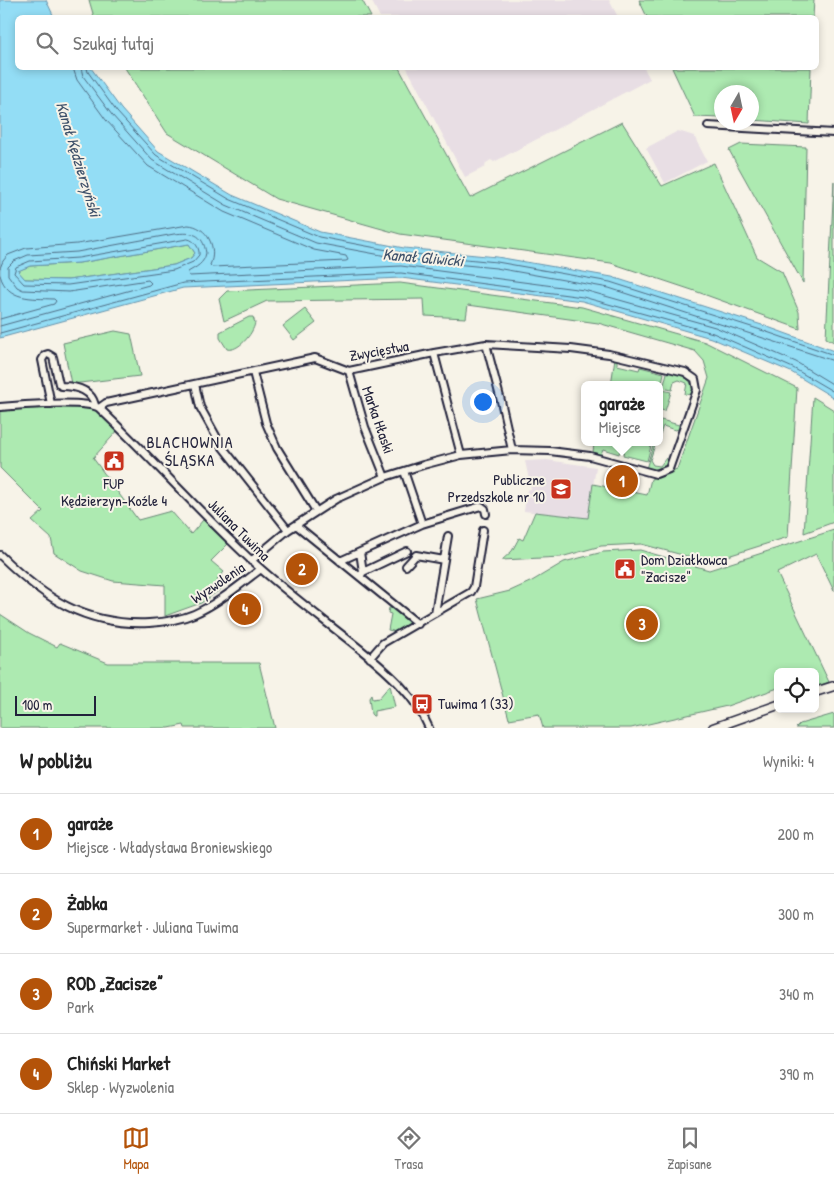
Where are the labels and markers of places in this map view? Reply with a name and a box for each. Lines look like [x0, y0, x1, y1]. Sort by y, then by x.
public building icon: FUP Kędzierzyn-Koźle 4 [102, 449, 126, 473]
pin: 1 [606, 462, 638, 500]
place label: Publiczne Przedszkole nr 10 [448, 469, 545, 507]
place label: FUP Kędzierzyn-Koźle 4 [61, 473, 167, 511]
school or university icon: Publiczne Przedszkole nr 10 [549, 477, 573, 501]
place label: Dom Działkowca "Zacisze" [641, 549, 727, 587]
pin: 2 [286, 550, 318, 588]
public building icon: Dom Działkowca "Zacisze" [613, 557, 637, 581]
pin: 4 [229, 590, 261, 628]
pin: 3 [626, 605, 658, 643]
bus stop icon: Tuwima 1 (33) [410, 692, 434, 716]
place label: Tuwima 1 (33) [438, 693, 514, 714]

